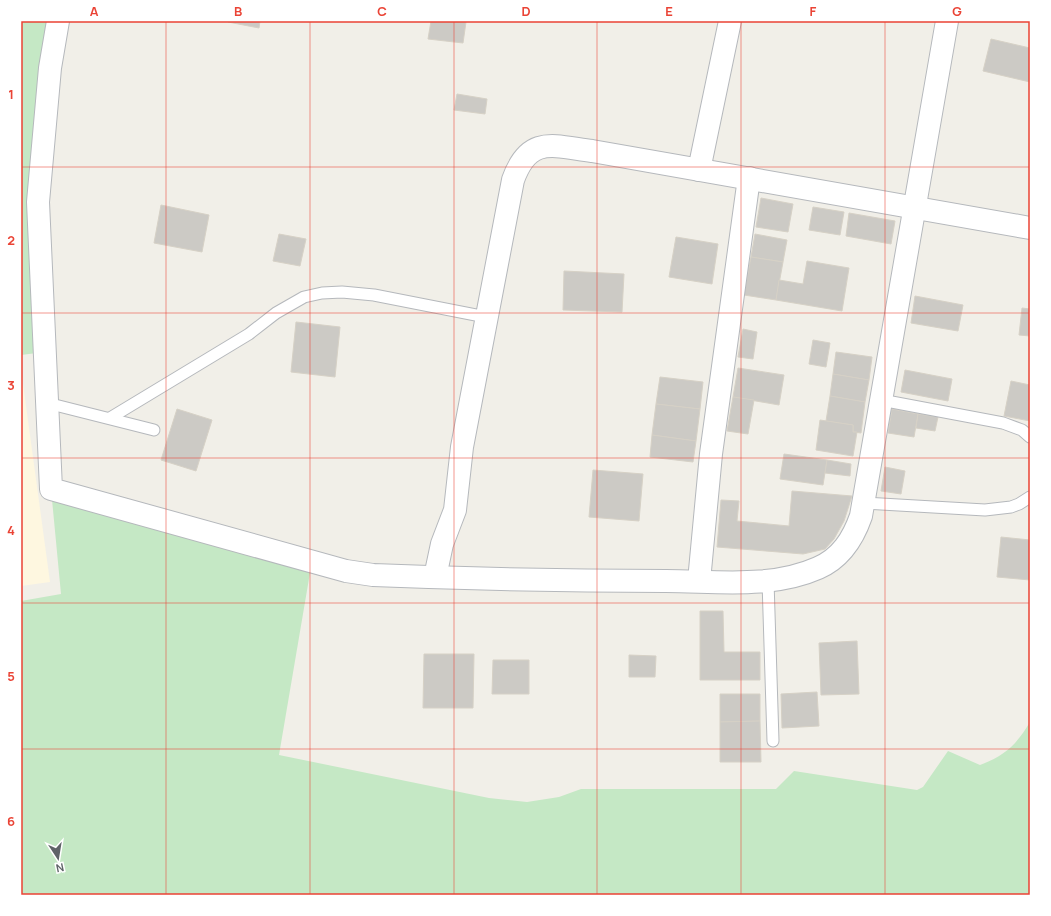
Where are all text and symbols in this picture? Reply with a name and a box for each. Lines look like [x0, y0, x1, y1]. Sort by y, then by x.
text: A [90, 2, 99, 20]
text: B [234, 2, 242, 20]
text: C [377, 2, 387, 20]
text: D [521, 2, 531, 20]
text: E [665, 2, 673, 20]
text: F [810, 2, 817, 20]
text: G [952, 2, 962, 20]
text: 1 [8, 85, 14, 103]
text: 2 [7, 231, 15, 249]
text: 3 [7, 376, 15, 394]
text: 4 [7, 521, 15, 539]
text: 5 [7, 667, 15, 685]
text: 6 [7, 812, 15, 830]
north arrow [38, 838, 78, 878]
text: N [55, 860, 66, 876]

